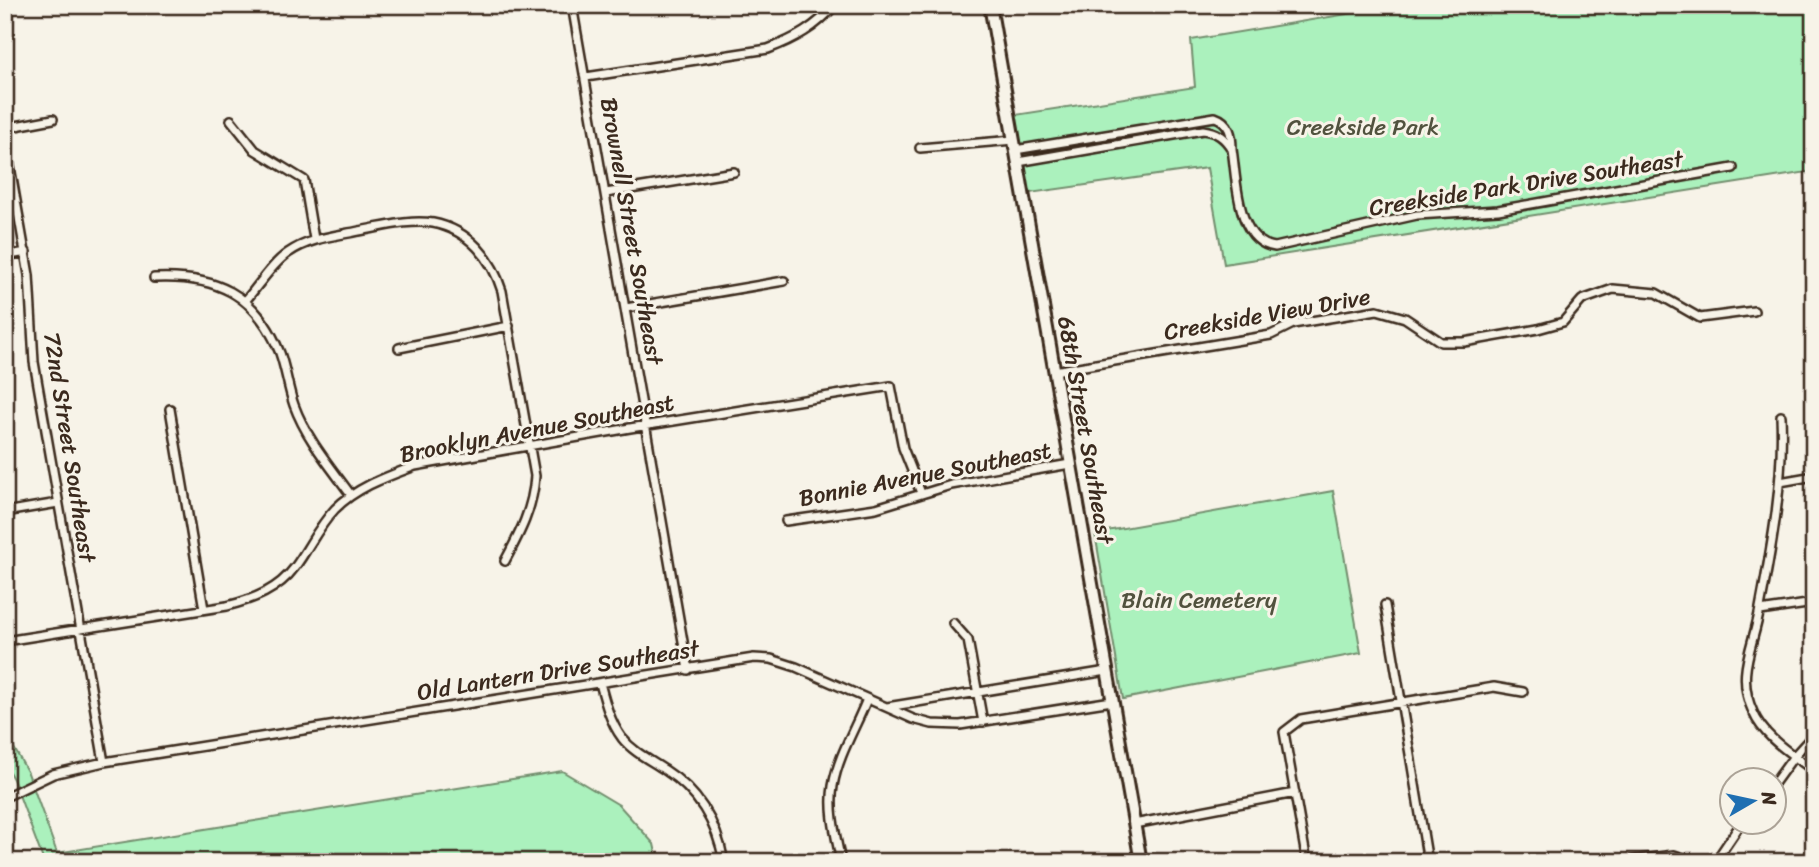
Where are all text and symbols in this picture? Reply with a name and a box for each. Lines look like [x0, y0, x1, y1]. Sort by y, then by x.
street label: Brownell Street Southeast [588, 94, 675, 370]
park label: Creekside Park [1287, 107, 1439, 148]
street label: Creekside Park Drive Southeast [1366, 138, 1688, 229]
street label: Creekside View Drive [1161, 276, 1374, 353]
street label: 68th Street Southeast [1045, 313, 1126, 549]
street label: 72nd Street Southeast [31, 329, 108, 567]
street label: Brooklyn Avenue Southeast [397, 382, 678, 475]
street label: Bonnie Avenue Southeast [795, 430, 1055, 519]
park label: Blain Cemetery [1121, 580, 1277, 621]
street label: Old Lantern Drive Southeast [414, 628, 704, 713]
north arrow [1717, 766, 1787, 836]
text: N [1752, 788, 1787, 808]

